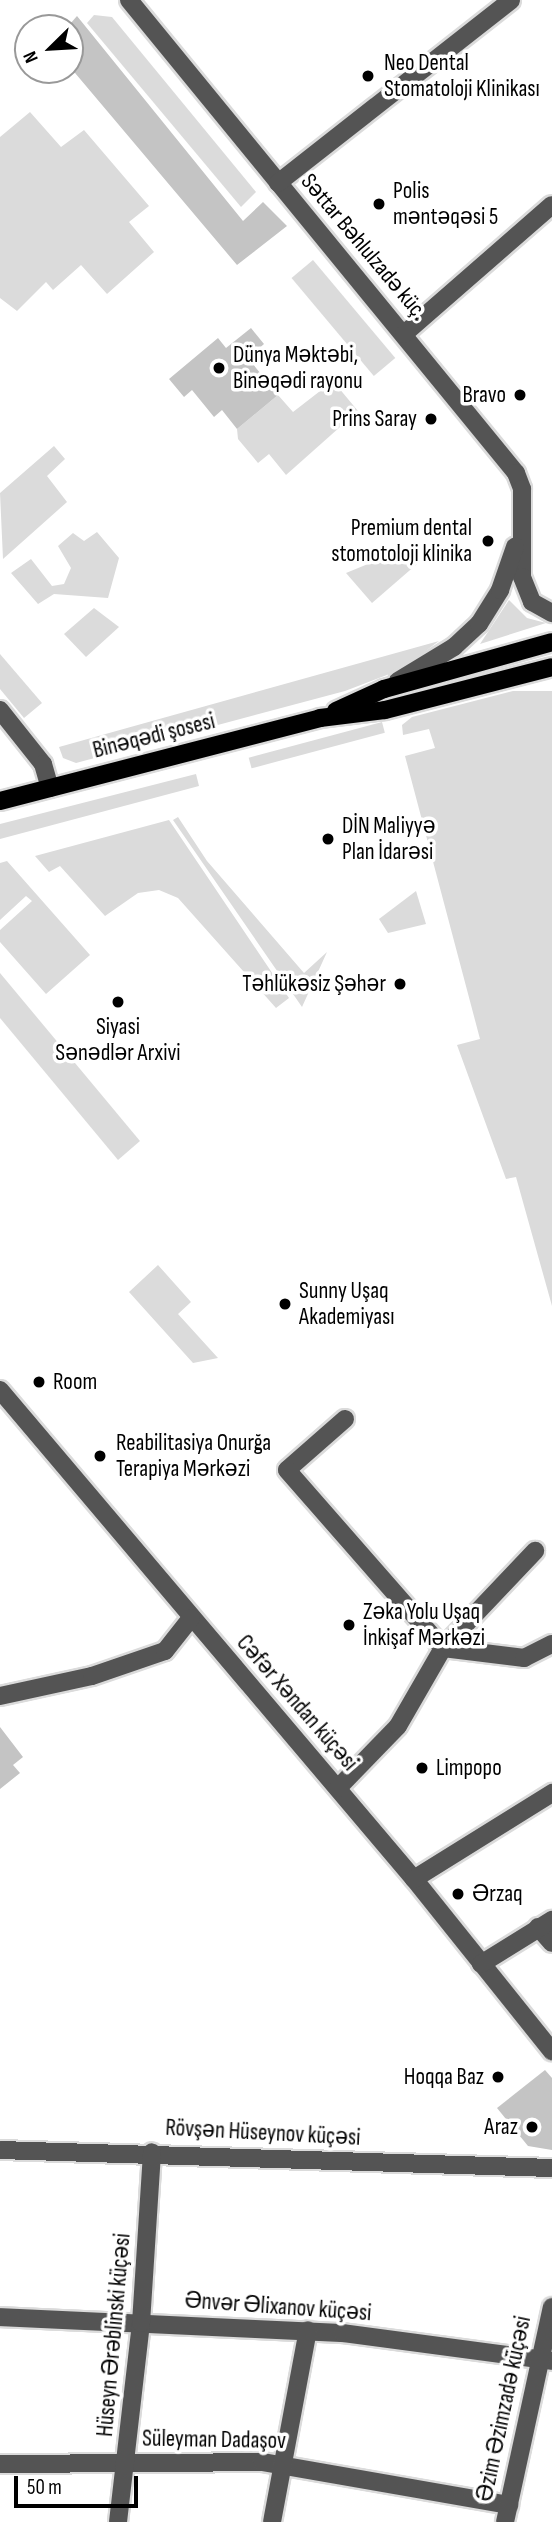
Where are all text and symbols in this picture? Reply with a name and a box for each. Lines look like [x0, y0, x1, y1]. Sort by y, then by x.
north arrow [14, 14, 84, 84]
text: N [19, 48, 44, 66]
place label: Neo Dental Stomatoloji Klinikası [384, 49, 540, 103]
marker: Neo Dental Stomatoloji Klinikası [358, 66, 378, 86]
street label: Səttar Bəhlulzadə küç. [295, 168, 433, 326]
place label: Polis məntəqəsi 5 [393, 177, 498, 231]
marker: Polis məntəqəsi 5 [371, 196, 387, 212]
place label: Dünya Məktəbi, Binəqədi rayonu [233, 341, 363, 395]
marker: Dünya Məktəbi, Binəqədi rayonu [211, 360, 227, 376]
place label: Bravo [463, 381, 506, 409]
marker: Bravo [512, 387, 528, 403]
place label: Prins Saray [332, 405, 417, 433]
marker: Prins Saray [423, 411, 439, 427]
place label: Premium dental stomotoloji klinika [331, 514, 472, 568]
marker: Premium dental stomotoloji klinika [478, 531, 498, 551]
street label: Binəqədi şosesi [90, 708, 218, 764]
place label: DİN Maliyyə Plan İdarəsi [342, 812, 435, 866]
marker: DİN Maliyyə Plan İdarəsi [320, 831, 336, 847]
place label: Təhlükəsiz Şəhər [242, 970, 386, 998]
marker: Təhlükəsiz Şəhər [392, 976, 408, 992]
marker: Siyasi Sənədlər Arxivi [110, 994, 126, 1010]
place label: Siyasi Sənədlər Arxivi [55, 1013, 181, 1067]
place label: Sunny Uşaq Akademiyası [299, 1277, 395, 1331]
marker: Sunny Uşaq Akademiyası [277, 1296, 293, 1312]
place label: Room [53, 1368, 97, 1396]
marker: Room [31, 1374, 47, 1390]
place label: Reabilitasiya Onurğa Terapiya Mərkəzi [116, 1429, 271, 1483]
marker: Reabilitasiya Onurğa Terapiya Mərkəzi [90, 1446, 110, 1466]
place label: Zəka Yolu Uşaq İnkişaf Mərkəzi [363, 1598, 485, 1652]
marker: Zəka Yolu Uşaq İnkişaf Mərkəzi [341, 1617, 357, 1633]
street label: Cəfər Xəndan küçəsi [231, 1629, 363, 1777]
place label: Limpopo [436, 1754, 502, 1782]
marker: Limpopo [414, 1760, 430, 1776]
place label: Ərzaq [472, 1880, 523, 1908]
marker: Ərzaq [450, 1886, 466, 1902]
place label: Hoqqa Baz [404, 2063, 484, 2091]
marker: Hoqqa Baz [490, 2069, 506, 2085]
place label: Araz [484, 2113, 518, 2141]
street label: Rövşən Hüseynov küçəsi [165, 2114, 361, 2152]
marker: Araz [524, 2119, 540, 2135]
street label: Hüseyn Ərəblinski küçəsi [91, 2232, 137, 2438]
street label: Ənvər Əlixanov küçəsi [184, 2287, 372, 2327]
street label: Əzim Əzimzadə küçəsi [471, 2314, 537, 2504]
street label: Süleyman Dadaşov [142, 2425, 286, 2455]
scale bar [18, 2462, 142, 2506]
text: 50 m [27, 2475, 62, 2500]

